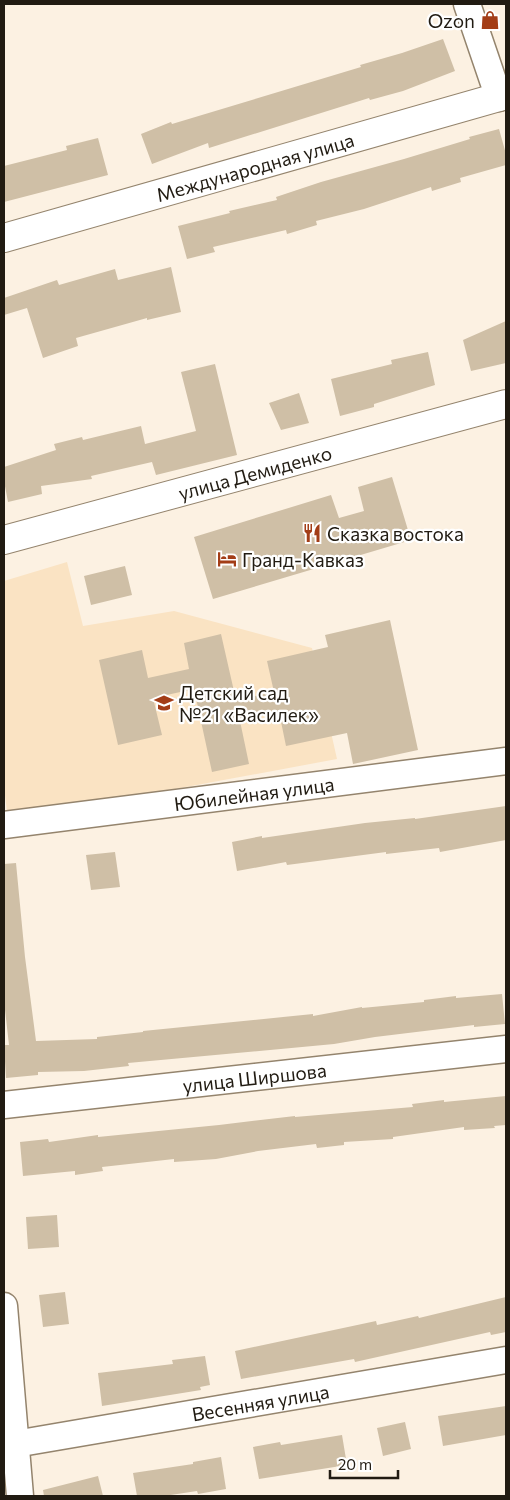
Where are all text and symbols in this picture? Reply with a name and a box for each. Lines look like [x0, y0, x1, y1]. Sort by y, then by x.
place label: Ozon [428, 9, 475, 32]
shop icon: Ozon [479, 9, 501, 31]
street label: Международная улица [153, 127, 357, 206]
street label: улица Демиденко [176, 440, 334, 504]
restaurant icon: Сказка востока [301, 522, 323, 544]
place label: Сказка востока [327, 522, 464, 545]
hotel icon: Гранд-Кавказ [216, 548, 238, 570]
place label: Гранд-Кавказ [242, 548, 364, 571]
place label: Детский сад №21 «Василек» [179, 681, 319, 726]
school or university icon: Детский сад №21 «Василек» [153, 692, 175, 714]
street label: Юбилейная улица [173, 772, 335, 815]
street label: улица Ширшова [181, 1058, 328, 1097]
street label: Весенняя улица [190, 1379, 331, 1425]
scale bar [330, 1448, 398, 1480]
text: 20 m [338, 1455, 372, 1473]

